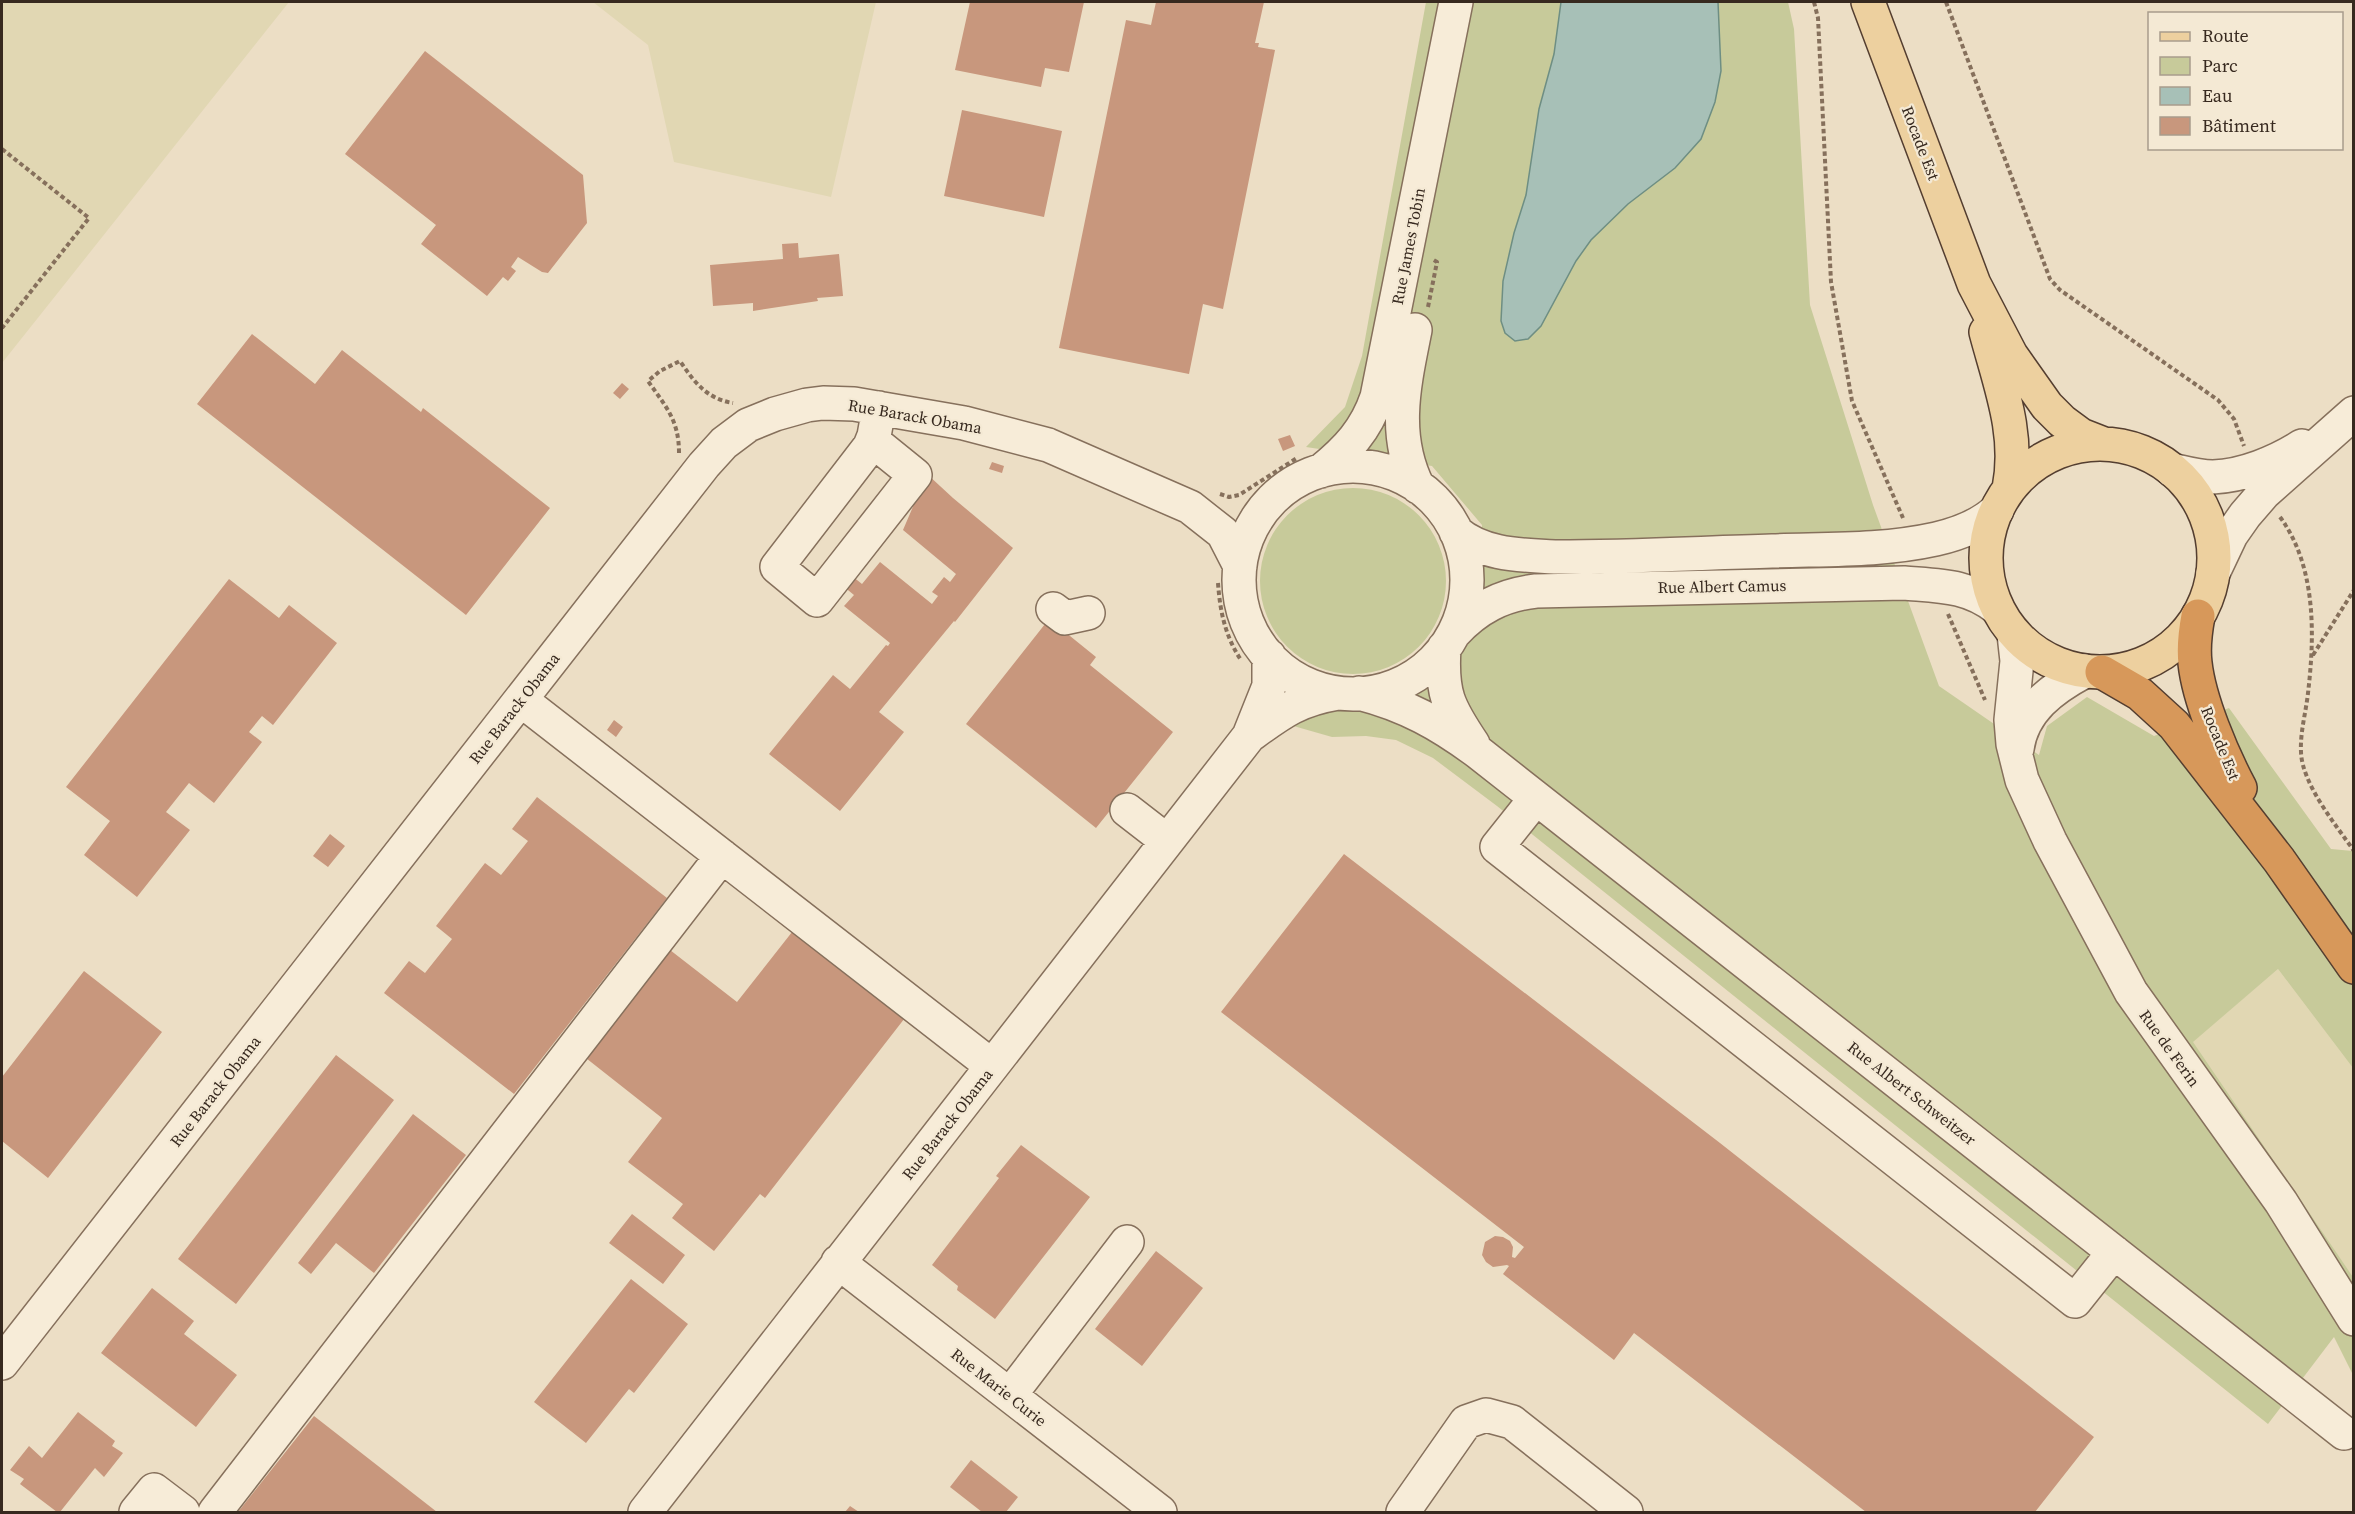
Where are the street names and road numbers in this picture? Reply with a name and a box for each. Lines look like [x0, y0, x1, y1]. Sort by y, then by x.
street label: Rocade Est [1897, 103, 1945, 184]
street label: Rue James Tobin [1386, 185, 1430, 306]
street label: Rue Barack Obama [846, 393, 984, 439]
street label: Rue Albert Camus [1657, 574, 1787, 598]
street label: Rue Barack Obama [464, 647, 565, 768]
street label: Rocade Est [2196, 703, 2246, 784]
street label: Rue de Ferin [2135, 1005, 2206, 1091]
street label: Rue Barack Obama [165, 1030, 266, 1151]
street label: Rue Albert Schweitzer [1843, 1036, 1981, 1150]
street label: Rue Barack Obama [897, 1063, 998, 1184]
street label: Rue Marie Curie [947, 1343, 1051, 1431]

